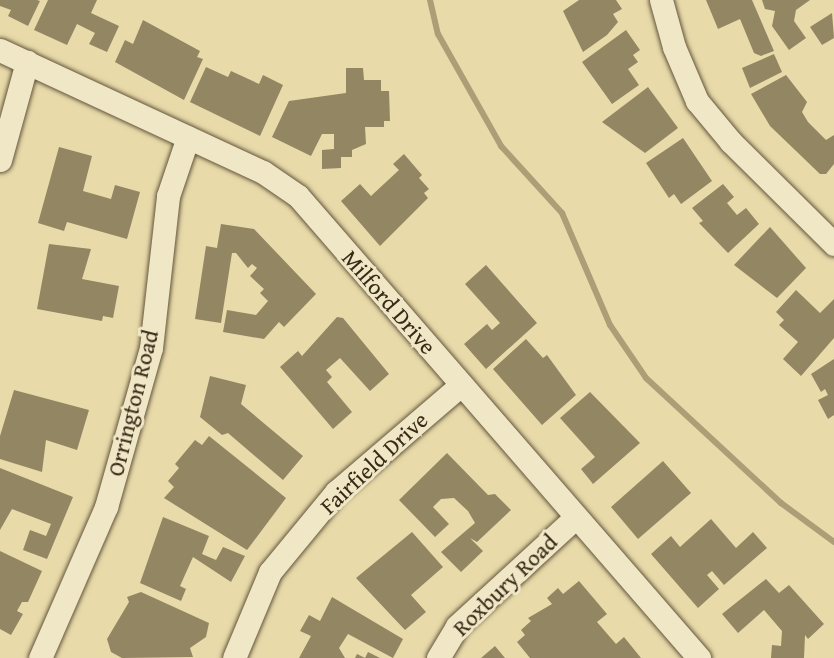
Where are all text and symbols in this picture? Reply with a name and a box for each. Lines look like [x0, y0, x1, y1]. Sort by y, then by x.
street label: Milford Drive [336, 244, 442, 360]
street label: Orrington Road [102, 327, 164, 479]
street label: Fairfield Drive [314, 406, 434, 520]
street label: Roxbury Road [447, 528, 563, 642]

